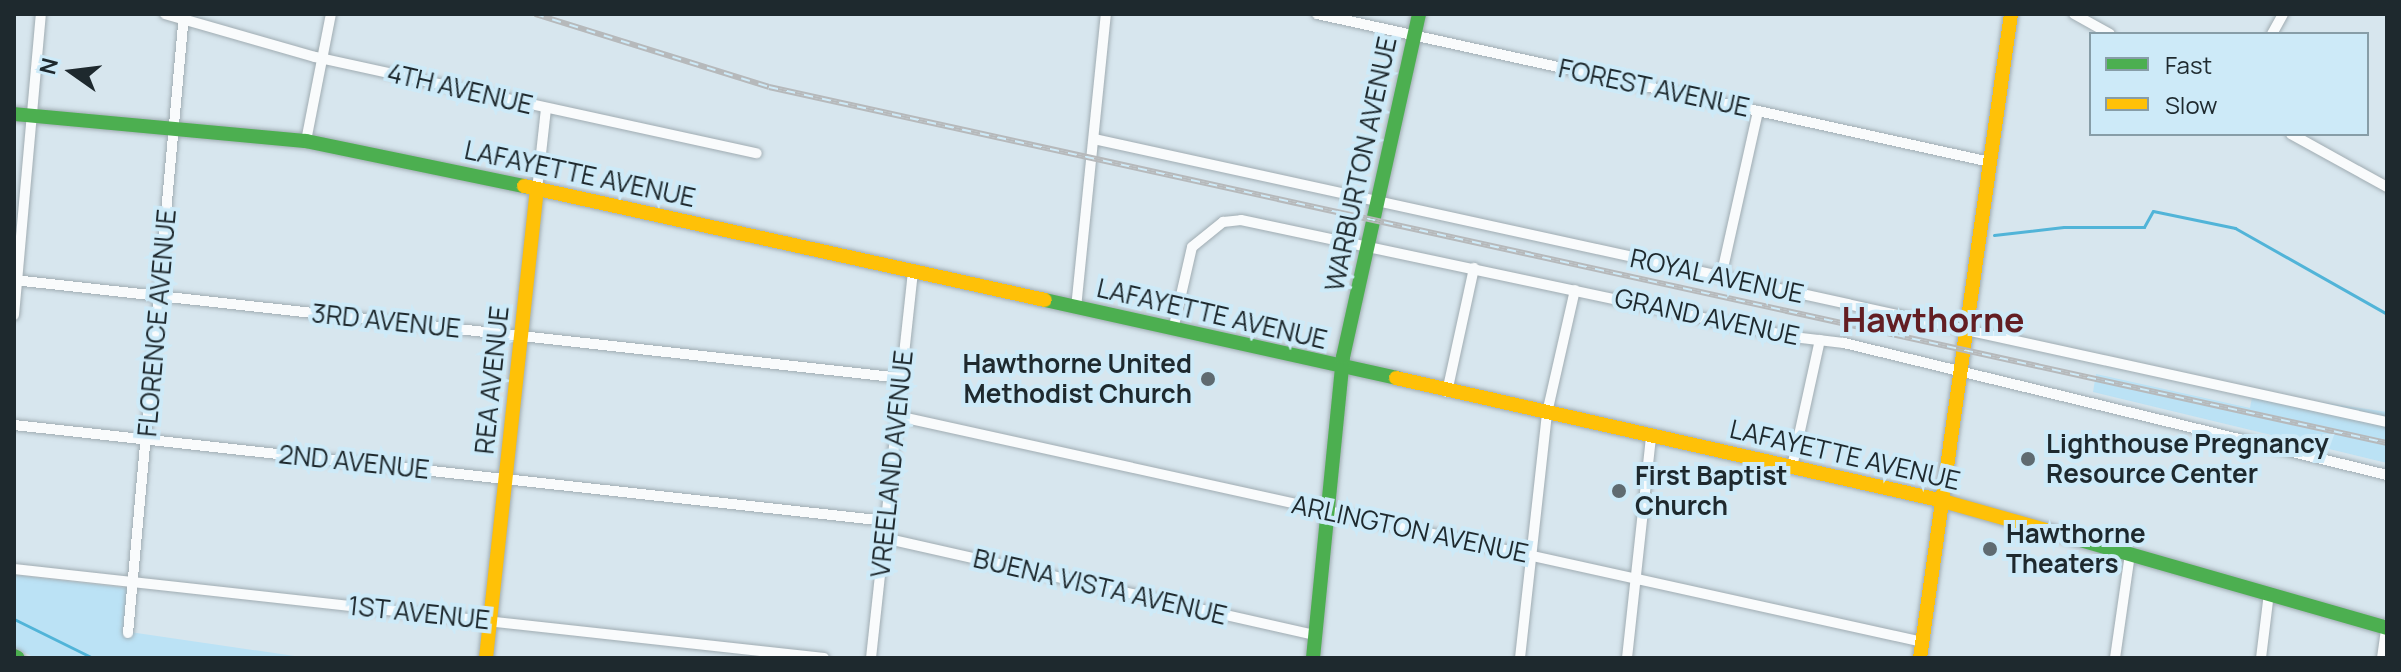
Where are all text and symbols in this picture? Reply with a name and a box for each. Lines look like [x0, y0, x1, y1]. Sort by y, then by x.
north arrow [32, 32, 112, 112]
legend [2089, 32, 2369, 136]
street label: WARBURTON AVENUE [1319, 34, 1403, 294]
text: Fast [2165, 48, 2212, 81]
street label: FOREST AVENUE [1555, 52, 1753, 124]
text: N [32, 55, 65, 77]
street label: 4TH AVENUE [384, 57, 536, 121]
text: Slow [2165, 88, 2218, 121]
street label: LAFAYETTE AVENUE [462, 134, 698, 214]
street label: FLORENCE AVENUE [132, 208, 182, 438]
street label: ROYAL AVENUE [1627, 242, 1807, 310]
street label: LAFAYETTE AVENUE [1094, 272, 1330, 356]
street label: GRAND AVENUE [1612, 282, 1802, 352]
street label: 3RD AVENUE [310, 298, 462, 344]
district label: Hawthorne [1842, 300, 2024, 340]
street label: REA AVENUE [469, 304, 515, 456]
place label: Hawthorne United Methodist Church [963, 348, 1192, 410]
street label: VREELAND AVENUE [865, 349, 919, 579]
marker: Hawthorne United Methodist Church [1199, 370, 1217, 388]
street label: LAFAYETTE AVENUE [1727, 413, 1963, 497]
place label: Lighthouse Pregnancy Resource Center [2046, 428, 2329, 490]
street label: 2ND AVENUE [277, 439, 431, 485]
marker: Lighthouse Pregnancy Resource Center [2017, 448, 2039, 470]
place label: First Baptist Church [1635, 460, 1788, 522]
marker: First Baptist Church [1610, 482, 1628, 500]
street label: ARLINGTON AVENUE [1289, 489, 1531, 569]
place label: Hawthorne Theaters [2006, 518, 2146, 580]
marker: Hawthorne Theaters [1981, 540, 1999, 558]
street label: BUENA VISTA AVENUE [970, 543, 1230, 631]
street label: 1ST AVENUE [346, 590, 492, 636]

